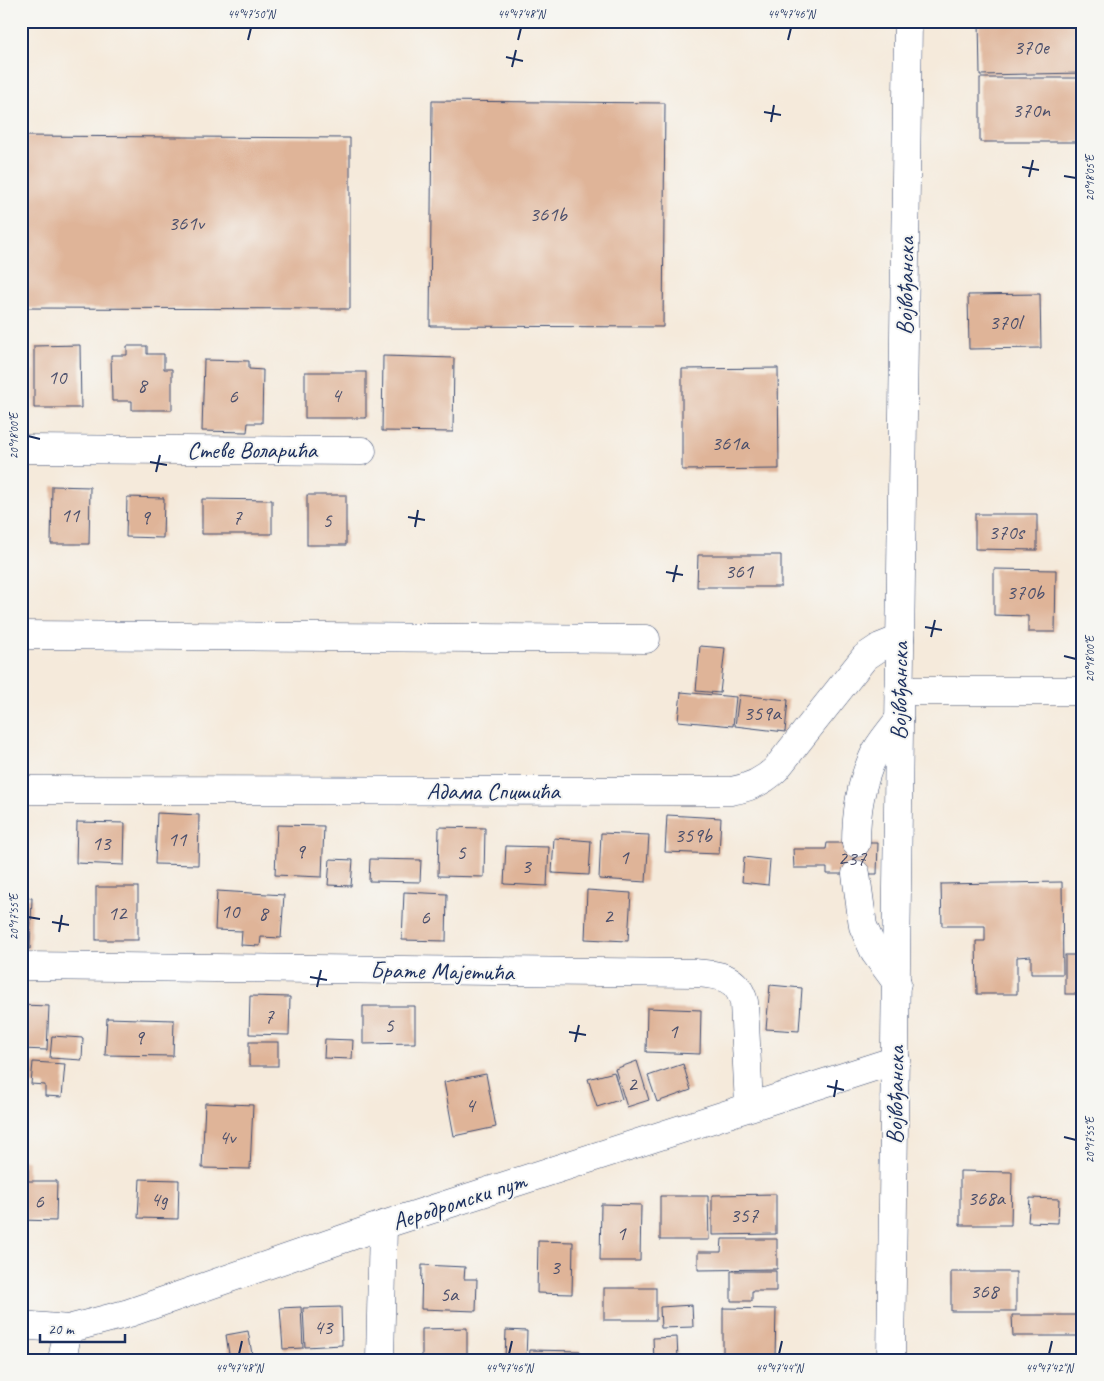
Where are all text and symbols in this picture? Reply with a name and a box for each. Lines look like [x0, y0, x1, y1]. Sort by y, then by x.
text: 44°47'50"N [227, 6, 276, 22]
text: 44°47'48"N [497, 6, 546, 22]
text: 44°47'46"N [767, 6, 816, 22]
house number: 370e [1013, 34, 1051, 60]
house number: 370n [1012, 97, 1050, 123]
text: 20°18'05"E [1082, 153, 1098, 201]
house number: 361b [529, 201, 569, 227]
house number: 361v [168, 210, 206, 236]
street label: Војвођанска [889, 235, 921, 335]
house number: 370l [989, 309, 1024, 335]
house number: 10 [48, 364, 68, 390]
house number: 8 [137, 372, 149, 398]
house number: 4 [331, 382, 343, 408]
house number: 6 [228, 383, 238, 409]
text: 20°18'00"E [6, 411, 22, 459]
house number: 361a [711, 430, 751, 456]
street label: Стеве Воларића [187, 435, 318, 465]
house number: 11 [61, 502, 81, 528]
house number: 9 [140, 504, 151, 530]
house number: 7 [232, 504, 243, 530]
house number: 5 [322, 507, 333, 533]
house number: 370s [988, 519, 1026, 545]
house number: 361 [725, 558, 755, 584]
house number: 370b [1006, 579, 1046, 605]
text: 20°18'00"E [1082, 634, 1098, 682]
street label: Војвођанска [883, 640, 915, 740]
house number: 359a [743, 700, 783, 726]
street label: Адама Спишића [426, 776, 561, 806]
house number: 359b [674, 822, 714, 848]
house number: 11 [168, 826, 188, 852]
house number: 13 [92, 830, 112, 856]
house number: 9 [295, 838, 306, 864]
house number: 5 [456, 839, 467, 865]
house number: 1 [619, 844, 630, 870]
house number: 237 [838, 845, 868, 871]
house number: 3 [521, 853, 532, 879]
text: 20°17'55"E [6, 892, 22, 940]
house number: 10 [221, 898, 241, 924]
house number: 12 [108, 900, 128, 926]
house number: 8 [258, 900, 270, 926]
house number: 2 [603, 903, 614, 929]
house number: 6 [420, 904, 430, 930]
street label: Брате Мајетића [370, 955, 516, 987]
house number: 7 [264, 1003, 275, 1029]
house number: 5 [384, 1012, 395, 1038]
house number: 1 [668, 1018, 679, 1044]
house number: 9 [134, 1024, 145, 1050]
street label: Војвођанска [879, 1044, 911, 1144]
house number: 2 [627, 1071, 638, 1097]
house number: 4 [465, 1092, 477, 1118]
text: 20°17'55"E [1082, 1115, 1098, 1163]
house number: 4v [219, 1124, 237, 1150]
street label: Аеродромски пут [388, 1165, 531, 1237]
house number: 368a [967, 1185, 1007, 1211]
house number: 4g [151, 1186, 169, 1212]
house number: 6 [34, 1188, 44, 1214]
house number: 357 [730, 1202, 760, 1228]
house number: 1 [616, 1220, 627, 1246]
house number: 3 [550, 1254, 561, 1280]
house number: 368 [970, 1278, 1001, 1304]
house number: 5a [440, 1281, 460, 1307]
scale bar [40, 1311, 125, 1343]
house number: 43 [314, 1314, 334, 1340]
text: 20 m [48, 1320, 75, 1339]
text: 44°47'48"N [215, 1360, 264, 1376]
text: 44°47'46"N [485, 1360, 534, 1376]
text: 44°47'44"N [755, 1360, 804, 1376]
text: 44°47'42"N [1025, 1360, 1074, 1376]

